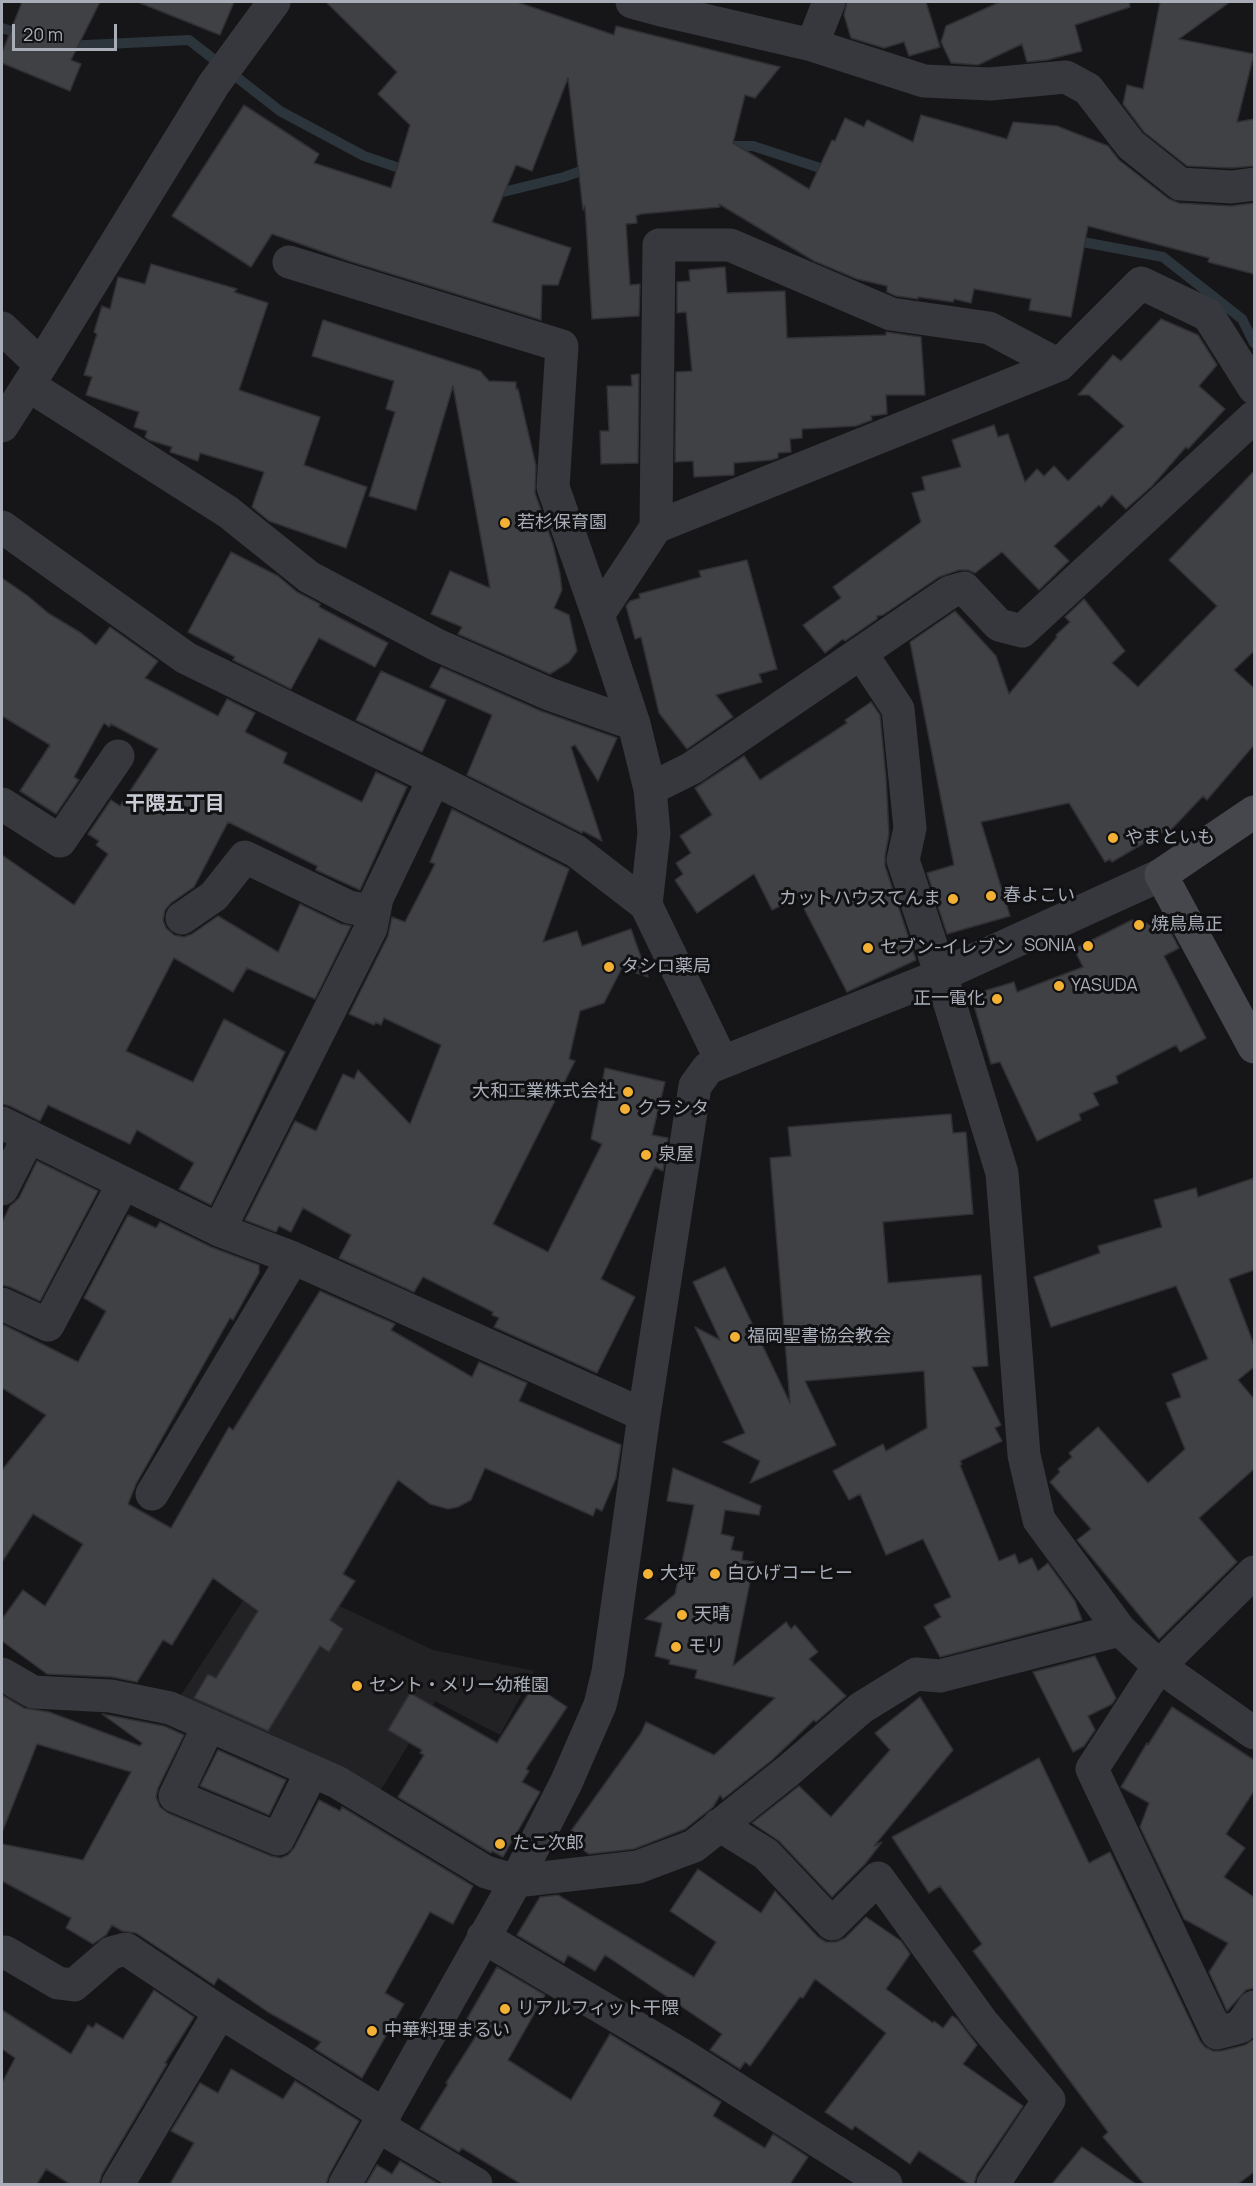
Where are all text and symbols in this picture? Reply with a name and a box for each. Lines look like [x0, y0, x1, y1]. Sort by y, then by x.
scale bar [15, 12, 120, 50]
text: 20 m [23, 22, 63, 46]
place label: 若杉保育園 [517, 512, 607, 534]
marker: 若杉保育園 [498, 516, 512, 530]
district label: 干隈五丁目 [125, 792, 225, 816]
place label: やまといも [1125, 827, 1215, 849]
marker: やまといも [1106, 831, 1120, 845]
place label: 春よこい [1003, 885, 1075, 907]
place label: カットハウスてんま [779, 888, 941, 910]
marker: 春よこい [984, 889, 998, 903]
marker: カットハウスてんま [946, 892, 960, 906]
place label: 焼鳥鳥正 [1151, 914, 1223, 936]
marker: 焼鳥鳥正 [1132, 918, 1146, 932]
place label: SONIA [1024, 935, 1076, 957]
place label: セブン-イレブン [880, 937, 1014, 959]
marker: SONIA [1081, 939, 1095, 953]
marker: セブン-イレブン [861, 941, 875, 955]
place label: タシロ薬局 [621, 956, 711, 978]
marker: タシロ薬局 [602, 960, 616, 974]
place label: YASUDA [1071, 975, 1138, 997]
marker: YASUDA [1052, 979, 1066, 993]
place label: 正一電化 [913, 988, 985, 1010]
marker: 正一電化 [990, 992, 1004, 1006]
place label: 大和工業株式会社 [472, 1081, 616, 1103]
marker: 大和工業株式会社 [621, 1085, 635, 1099]
place label: クラシタ [637, 1098, 709, 1120]
marker: クラシタ [618, 1102, 632, 1116]
place label: 泉屋 [658, 1144, 694, 1166]
marker: 泉屋 [639, 1148, 653, 1162]
place label: 福岡聖書協会教会 [747, 1326, 891, 1348]
marker: 福岡聖書協会教会 [728, 1330, 742, 1344]
place label: 大坪 [660, 1563, 696, 1585]
place label: 白ひげコーヒー [727, 1563, 853, 1585]
marker: 大坪 [641, 1567, 655, 1581]
marker: 白ひげコーヒー [708, 1567, 722, 1581]
place label: 天晴 [694, 1604, 730, 1626]
marker: 天晴 [675, 1608, 689, 1622]
place label: モリ [688, 1636, 724, 1658]
marker: モリ [669, 1640, 683, 1654]
place label: セント・メリー幼稚園 [369, 1675, 549, 1697]
marker: セント・メリー幼稚園 [350, 1679, 364, 1693]
place label: たこ次郎 [512, 1833, 584, 1855]
marker: たこ次郎 [493, 1837, 507, 1851]
place label: リアルフィット干隈 [517, 1998, 679, 2020]
marker: リアルフィット干隈 [498, 2002, 512, 2016]
place label: 中華料理まるい [384, 2020, 510, 2042]
marker: 中華料理まるい [365, 2024, 379, 2038]

